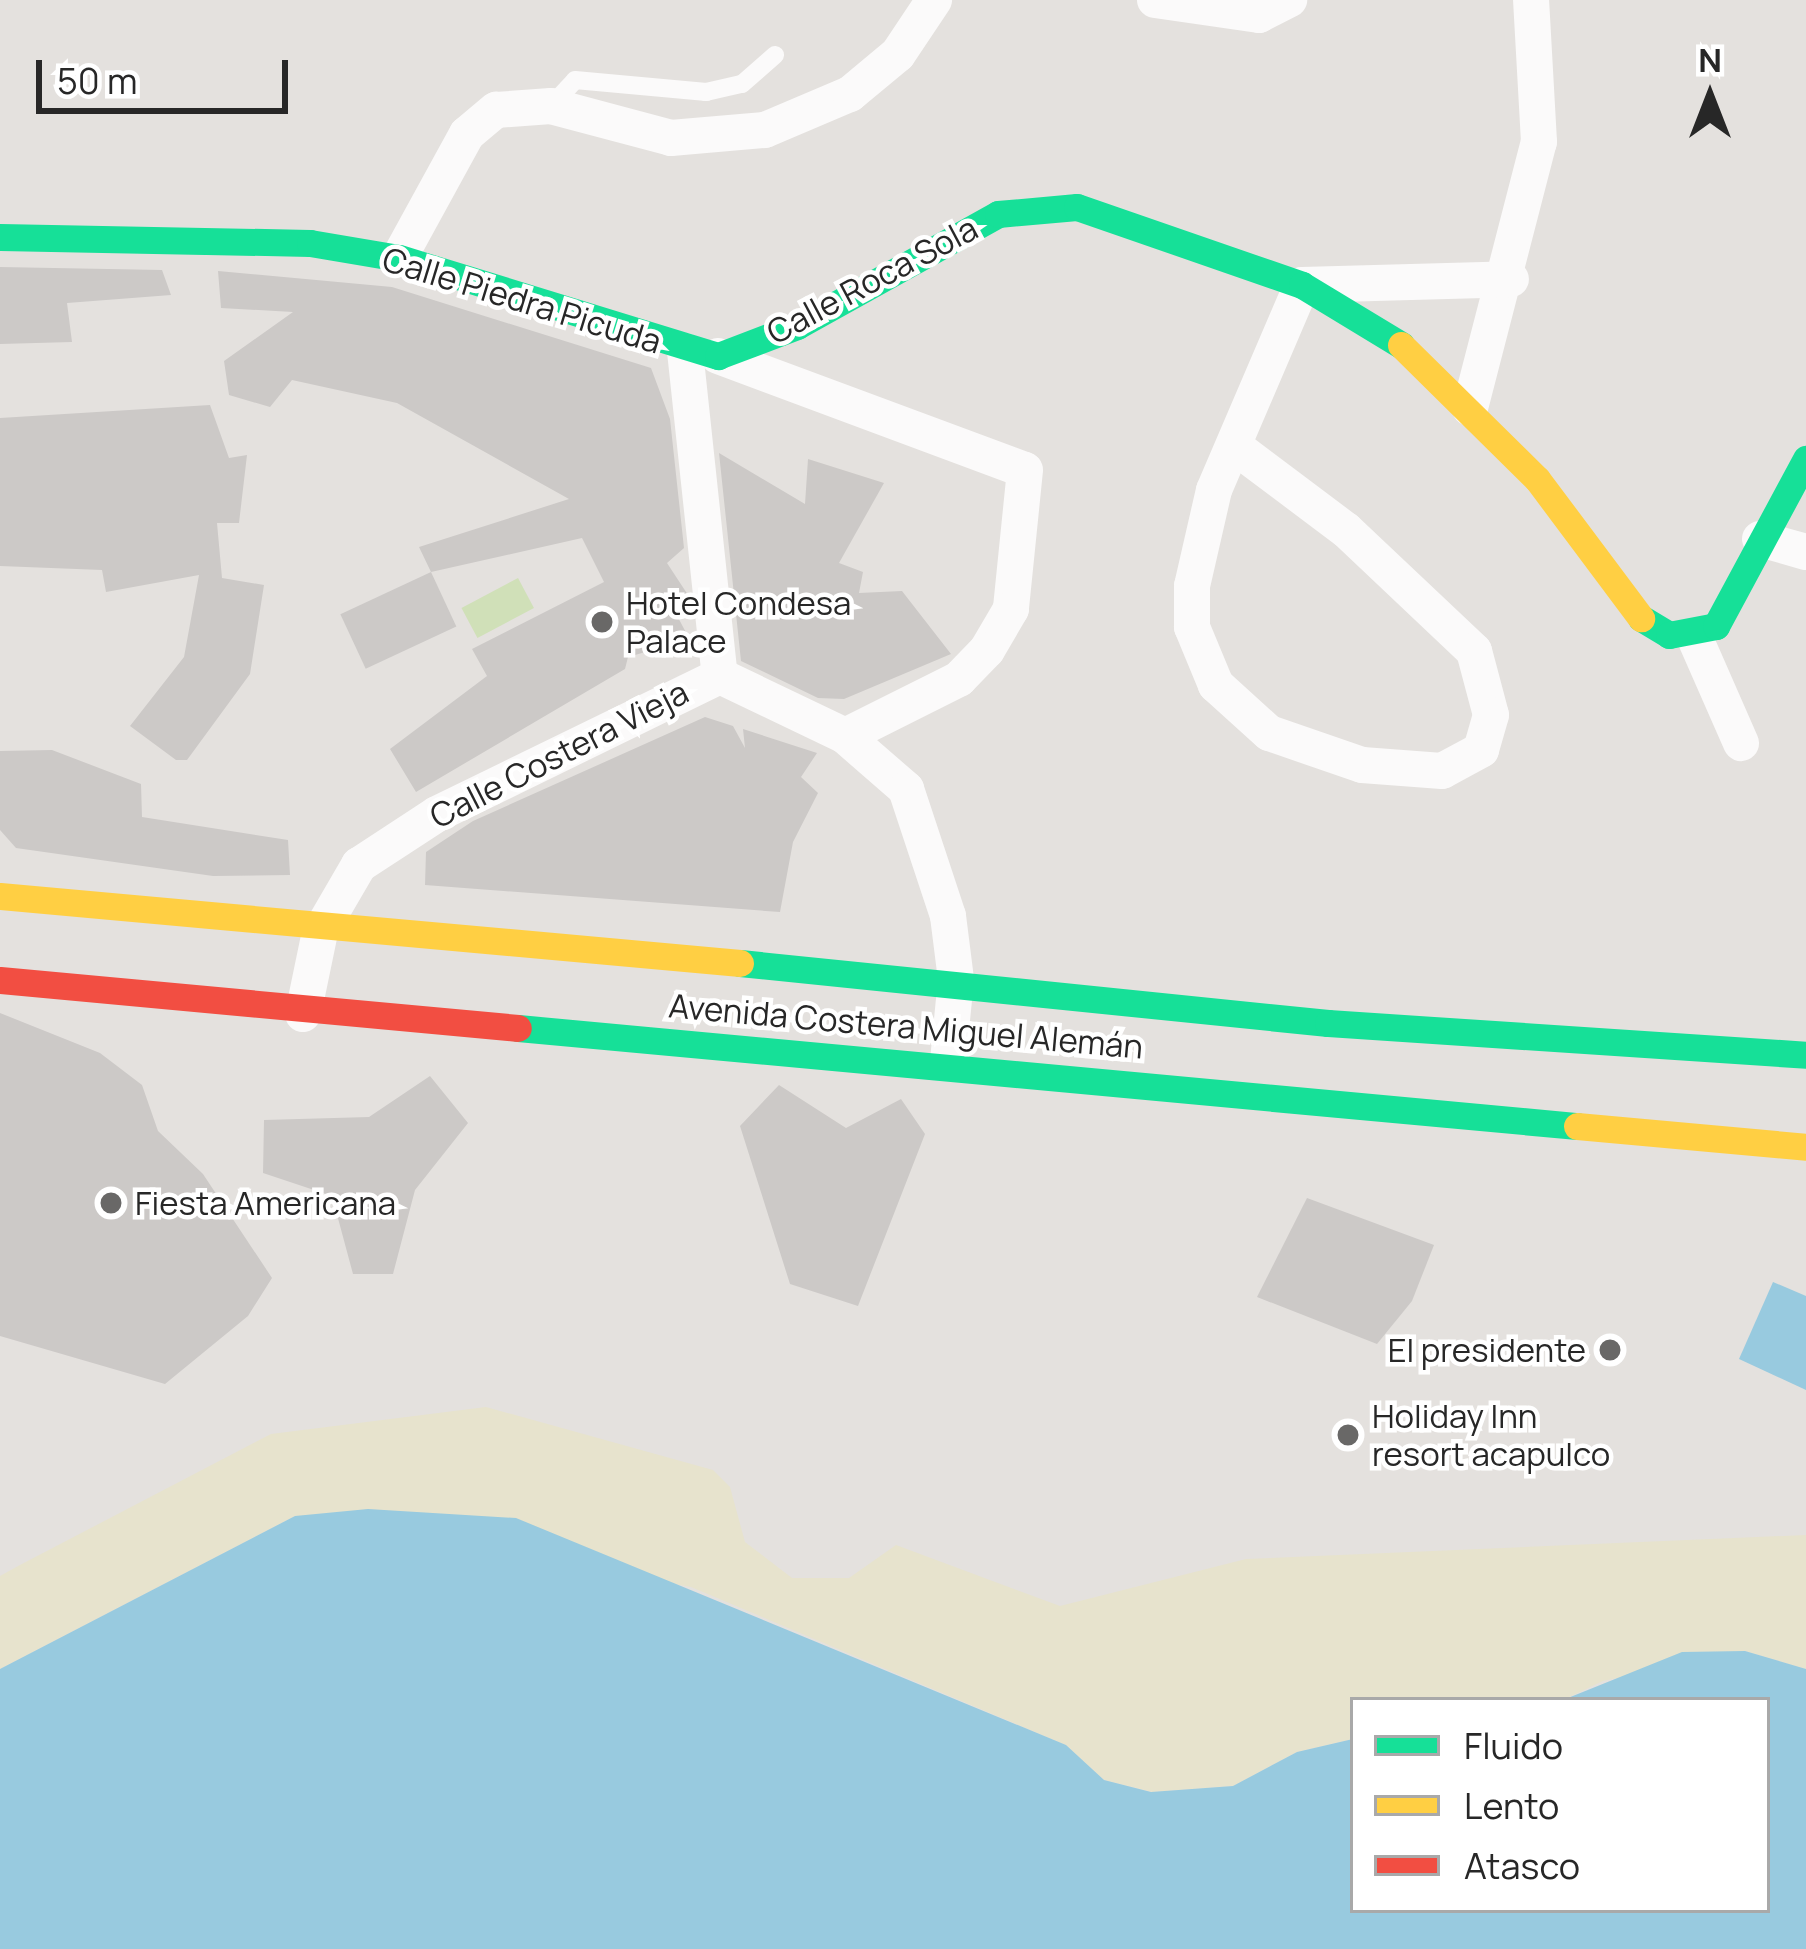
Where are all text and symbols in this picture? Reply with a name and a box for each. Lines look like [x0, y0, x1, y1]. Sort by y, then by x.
scale bar [42, 36, 294, 110]
north arrow [1650, 36, 1770, 156]
text: N [1698, 37, 1722, 82]
text: 50 m [57, 56, 137, 105]
street label: Calle Roca Sola [760, 208, 984, 352]
street label: Calle Piedra Picuda [378, 239, 666, 361]
place label: Hotel Condesa Palace [626, 583, 851, 661]
marker: Hotel Condesa Palace [589, 609, 615, 635]
street label: Calle Costera Vieja [423, 672, 695, 836]
street label: Avenida Costera Miguel Alemán [667, 986, 1145, 1066]
place label: Fiesta Americana [135, 1183, 396, 1223]
marker: Fiesta Americana [98, 1190, 124, 1216]
place label: El presidente [1388, 1330, 1586, 1370]
marker: El presidente [1597, 1337, 1623, 1363]
place label: Holiday Inn resort acapulco [1372, 1396, 1610, 1474]
marker: Holiday Inn resort acapulco [1335, 1422, 1361, 1448]
legend [1350, 1697, 1770, 1913]
text: Fluido [1464, 1721, 1563, 1770]
text: Lento [1464, 1781, 1559, 1830]
text: Atasco [1464, 1841, 1580, 1890]

